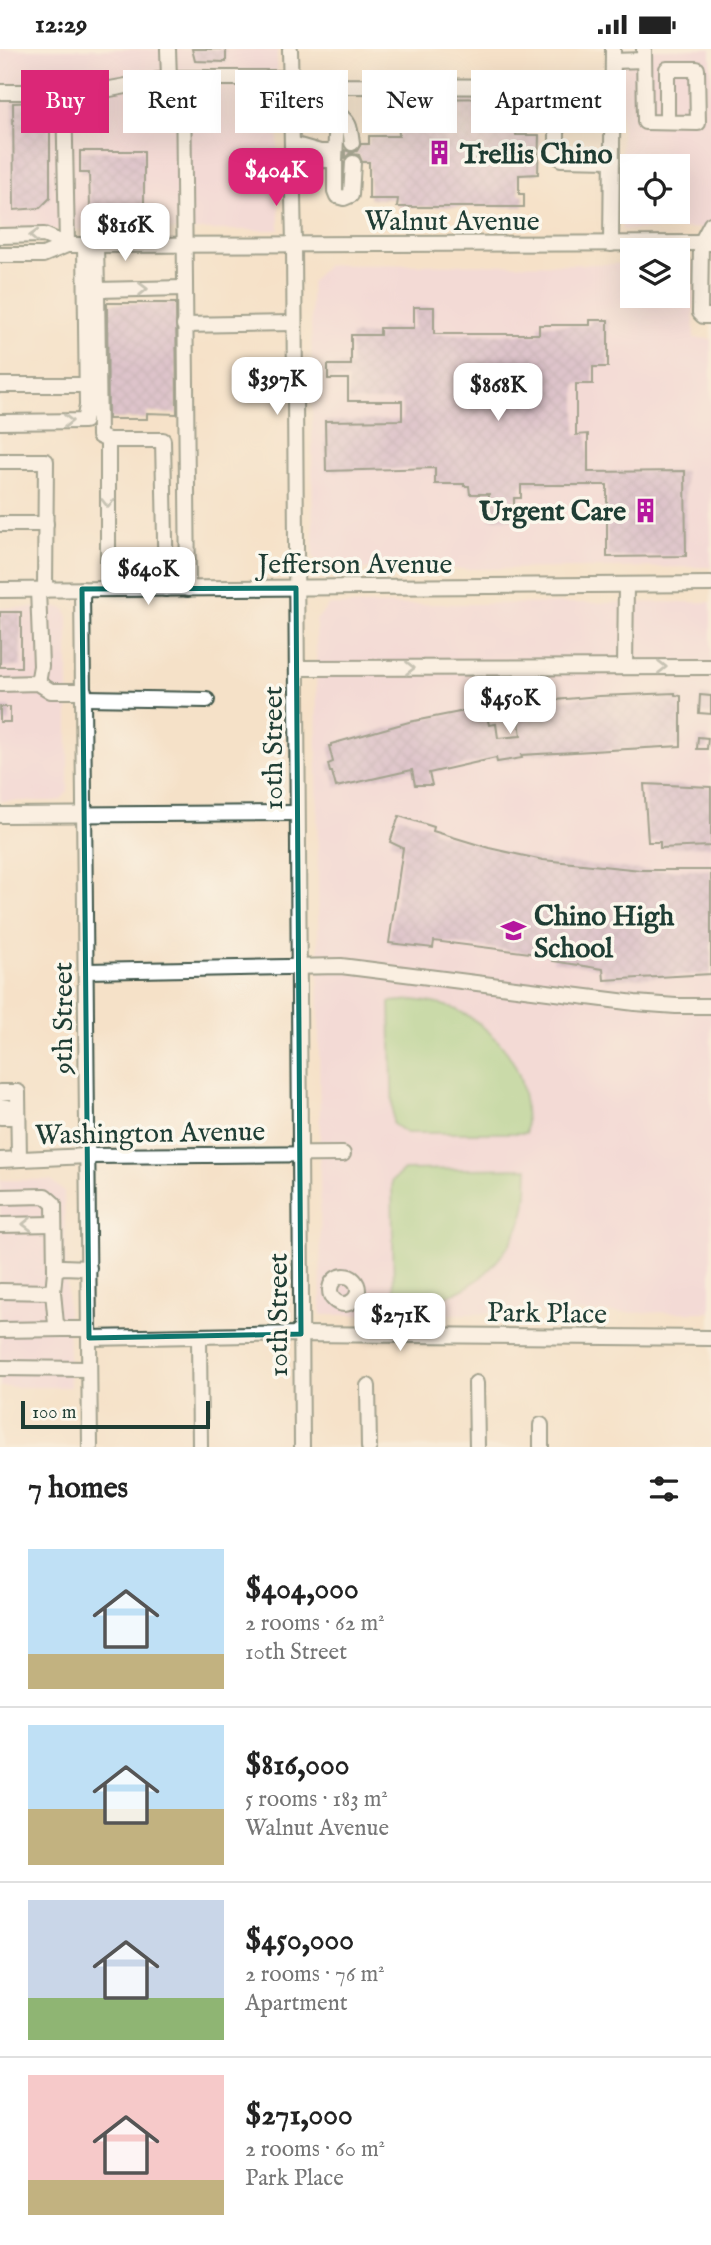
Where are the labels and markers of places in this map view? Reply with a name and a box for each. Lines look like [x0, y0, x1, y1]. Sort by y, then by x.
place label: Trellis Chino [459, 138, 613, 173]
building icon: Trellis Chino [426, 139, 454, 167]
pin: $404K [227, 149, 325, 208]
pin: $816K [76, 203, 174, 263]
pin: $397K [228, 357, 326, 417]
pin: $868K [449, 363, 547, 423]
place label: Urgent Care [479, 495, 626, 530]
building icon: Urgent Care [632, 496, 660, 524]
pin: $640K [99, 547, 197, 607]
pin: $450K [461, 677, 559, 736]
place label: Chino High School [534, 900, 675, 967]
school or university icon: Chino High School [500, 917, 528, 945]
pin: $271K [351, 1293, 449, 1353]

